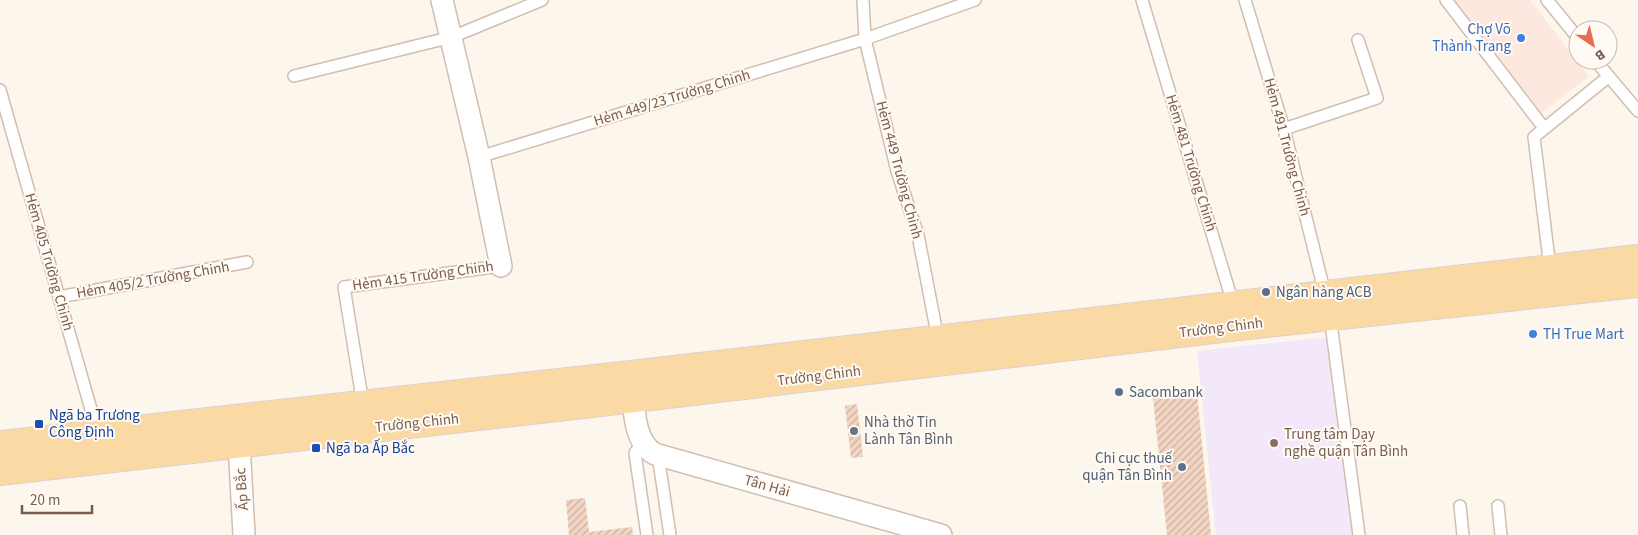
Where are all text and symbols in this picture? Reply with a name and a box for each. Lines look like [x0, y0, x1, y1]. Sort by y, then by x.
place label: Chợ Võ Thành Trang [1432, 19, 1511, 57]
north arrow [1568, 20, 1618, 70]
marker: Chợ Võ Thành Trang [1515, 32, 1527, 44]
text: B [1590, 44, 1609, 66]
street label: Hẻm 449/23 Trường Chinh [591, 64, 753, 132]
street label: Hẻm 491 Trường Chinh [1258, 76, 1316, 218]
street label: Hẻm 481 Trường Chinh [1160, 92, 1222, 234]
street label: Hẻm 449 Trường Chinh [870, 99, 928, 241]
street label: Hẻm 405 Trường Chinh [19, 191, 79, 333]
street label: Hẻm 405/2 Trường Chinh [75, 256, 231, 304]
street label: Hẻm 415 Trường Chinh [351, 256, 495, 296]
place label: Ngân hàng ACB [1276, 282, 1372, 303]
marker: Ngân hàng ACB [1260, 286, 1272, 298]
street label: Trường Chinh [1178, 312, 1264, 344]
place label: TH True Mart [1543, 324, 1624, 345]
marker: TH True Mart [1527, 328, 1539, 340]
street label: Trường Chinh [776, 360, 862, 392]
place label: Sacombank [1129, 382, 1204, 403]
marker: Sacombank [1113, 386, 1125, 398]
place label: Ngã ba Trương Công Định [49, 405, 140, 443]
street label: Trường Chinh [374, 408, 460, 438]
place label: Nhà thờ Tin Lành Tân Bình [864, 412, 953, 450]
marker: Ngã ba Trương Công Định [33, 418, 45, 430]
place label: Trung tâm Dạy nghề quận Tân Bình [1284, 424, 1408, 462]
marker: Nhà thờ Tin Lành Tân Bình [848, 425, 860, 437]
marker: Trung tâm Dạy nghề quận Tân Bình [1268, 437, 1280, 449]
place label: Ngã ba Ấp Bắc [326, 438, 415, 459]
marker: Ngã ba Ấp Bắc [310, 442, 322, 454]
place label: Chi cục thuế quận Tân Bình [1082, 448, 1173, 486]
marker: Chi cục thuế quận Tân Bình [1176, 461, 1188, 473]
street label: Ấp Bắc [230, 467, 254, 511]
street label: Tân Hải [742, 469, 792, 503]
scale bar [22, 482, 92, 514]
text: 20 m [30, 490, 60, 511]

